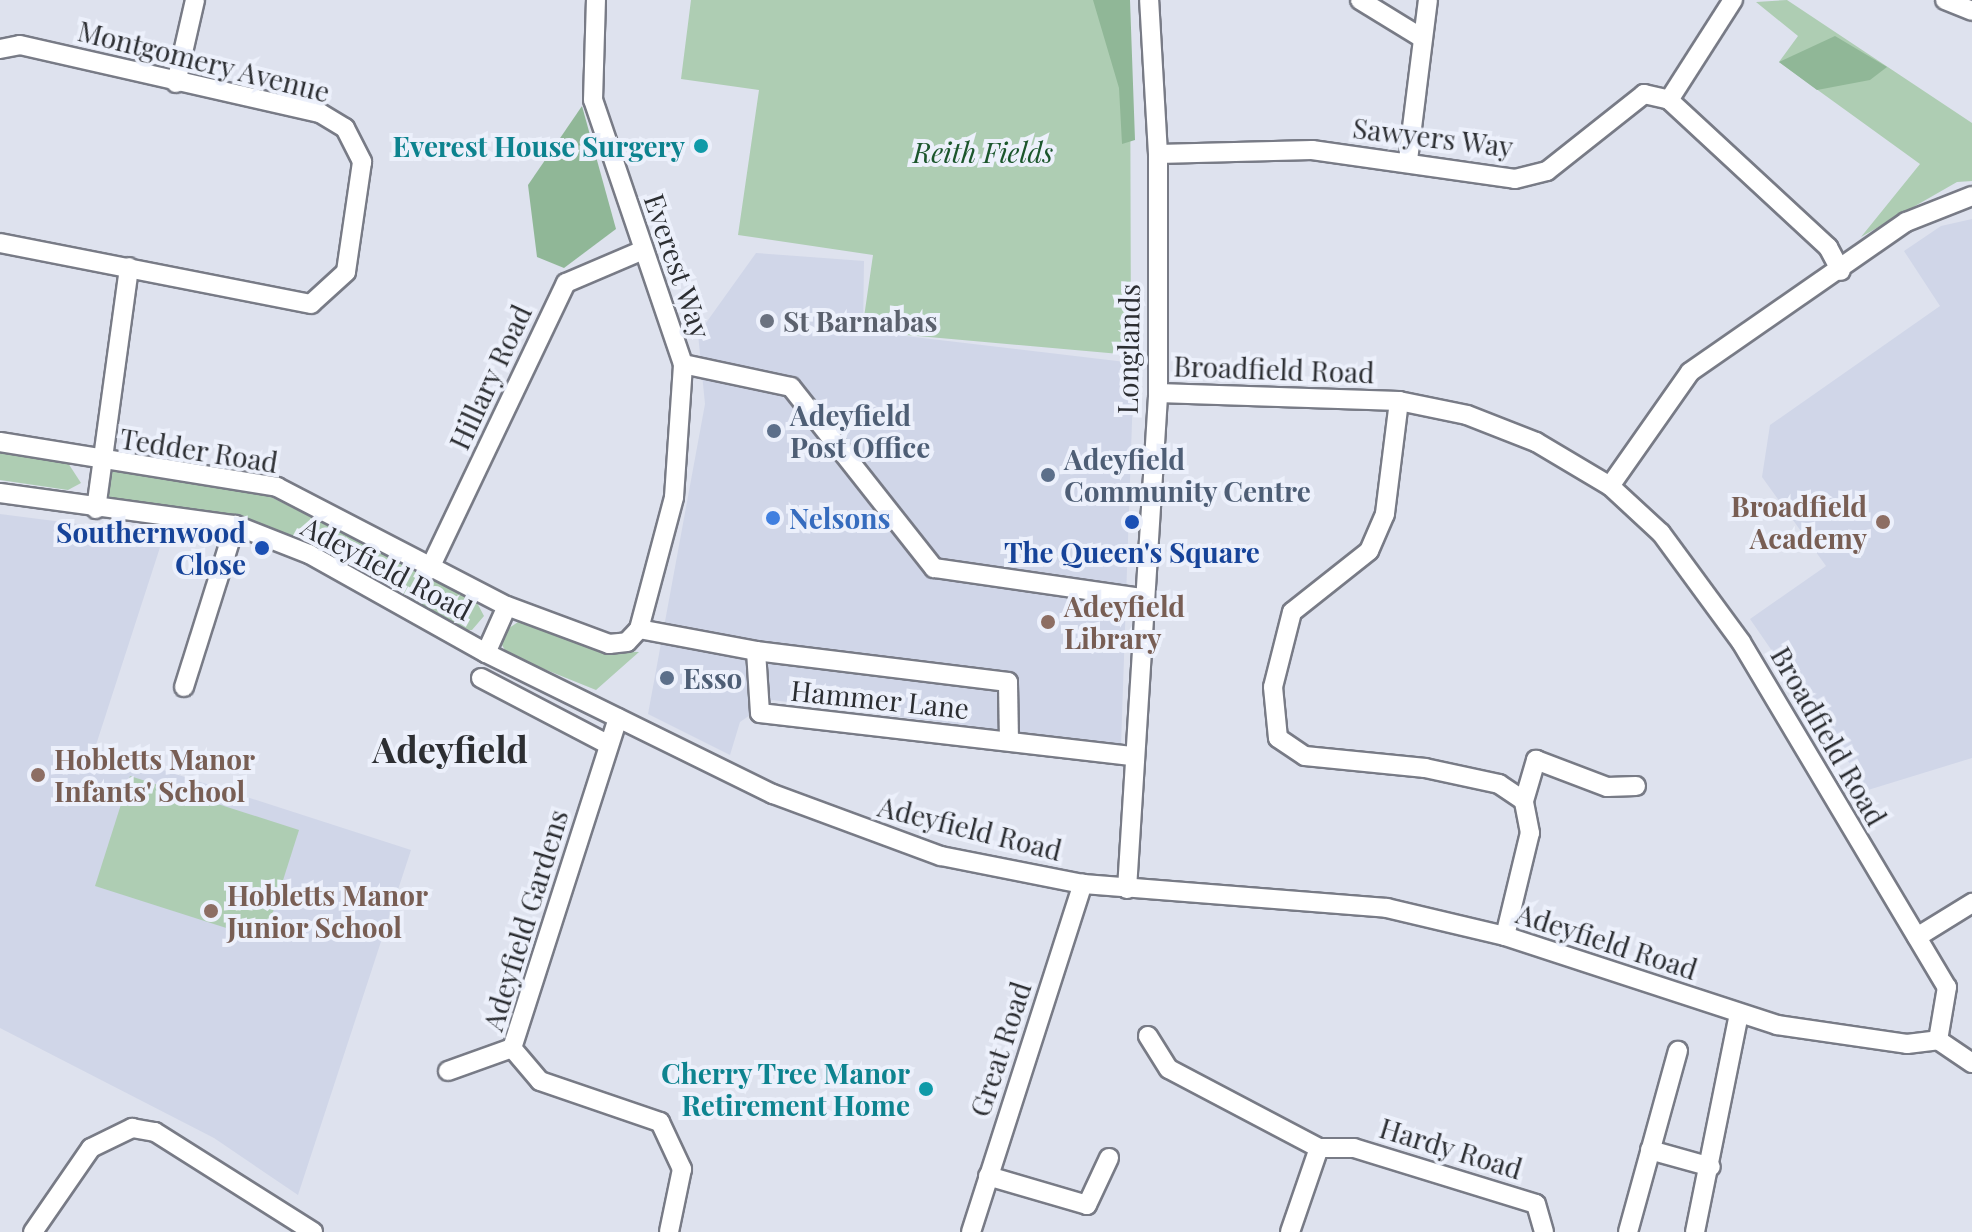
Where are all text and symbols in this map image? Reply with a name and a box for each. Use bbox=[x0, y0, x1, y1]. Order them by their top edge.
street label: Montgomery Avenue bbox=[74, 13, 334, 109]
street label: Sawyers Way bbox=[1350, 110, 1516, 164]
place label: Everest House Surgery bbox=[392, 129, 685, 163]
park label: Reith Fields bbox=[913, 135, 1053, 169]
marker: Everest House Surgery bbox=[692, 137, 710, 155]
street label: Everest Way bbox=[637, 189, 719, 343]
street label: Longlands bbox=[1110, 283, 1146, 415]
street label: Hillary Road bbox=[442, 299, 538, 455]
place label: St Barnabas bbox=[783, 304, 938, 338]
marker: St Barnabas bbox=[758, 312, 776, 330]
street label: Broadfield Road bbox=[1173, 349, 1375, 389]
place label: Adeyfield Post Office bbox=[790, 398, 930, 464]
street label: Tedder Road bbox=[117, 421, 281, 479]
marker: Adeyfield Post Office bbox=[765, 422, 783, 440]
place label: Adeyfield Community Centre bbox=[1064, 442, 1312, 508]
marker: Adeyfield Community Centre bbox=[1039, 466, 1057, 484]
place label: Broadfield Academy bbox=[1731, 489, 1867, 555]
place label: Nelsons bbox=[789, 501, 890, 535]
street label: Adeyfield Road bbox=[296, 509, 478, 627]
marker: Nelsons bbox=[764, 509, 782, 527]
marker: The Queen's Square bbox=[1123, 513, 1141, 531]
marker: Broadfield Academy bbox=[1874, 513, 1892, 531]
place label: Southernwood Close bbox=[56, 515, 246, 581]
place label: The Queen's Square bbox=[1004, 535, 1260, 569]
marker: Southernwood Close bbox=[253, 539, 271, 557]
place label: Adeyfield Library bbox=[1064, 589, 1185, 655]
marker: Adeyfield Library bbox=[1039, 613, 1057, 631]
street label: Broadfield Road bbox=[1764, 641, 1894, 831]
place label: Esso bbox=[683, 661, 742, 695]
marker: Esso bbox=[658, 669, 676, 687]
street label: Hammer Lane bbox=[789, 673, 971, 725]
district label: Adeyfield bbox=[372, 727, 528, 771]
place label: Hobletts Manor Infants' School bbox=[54, 742, 255, 808]
marker: Hobletts Manor Infants' School bbox=[29, 766, 47, 784]
street label: Adeyfield Road bbox=[875, 789, 1065, 867]
street label: Adeyfield Gardens bbox=[475, 805, 575, 1035]
place label: Hobletts Manor Junior School bbox=[227, 878, 428, 944]
street label: Adeyfield Road bbox=[1512, 896, 1702, 986]
marker: Hobletts Manor Junior School bbox=[202, 902, 220, 920]
street label: Great Road bbox=[962, 977, 1038, 1121]
place label: Cherry Tree Manor Retirement Home bbox=[660, 1056, 910, 1122]
marker: Cherry Tree Manor Retirement Home bbox=[917, 1080, 935, 1098]
street label: Hardy Road bbox=[1375, 1110, 1527, 1186]

